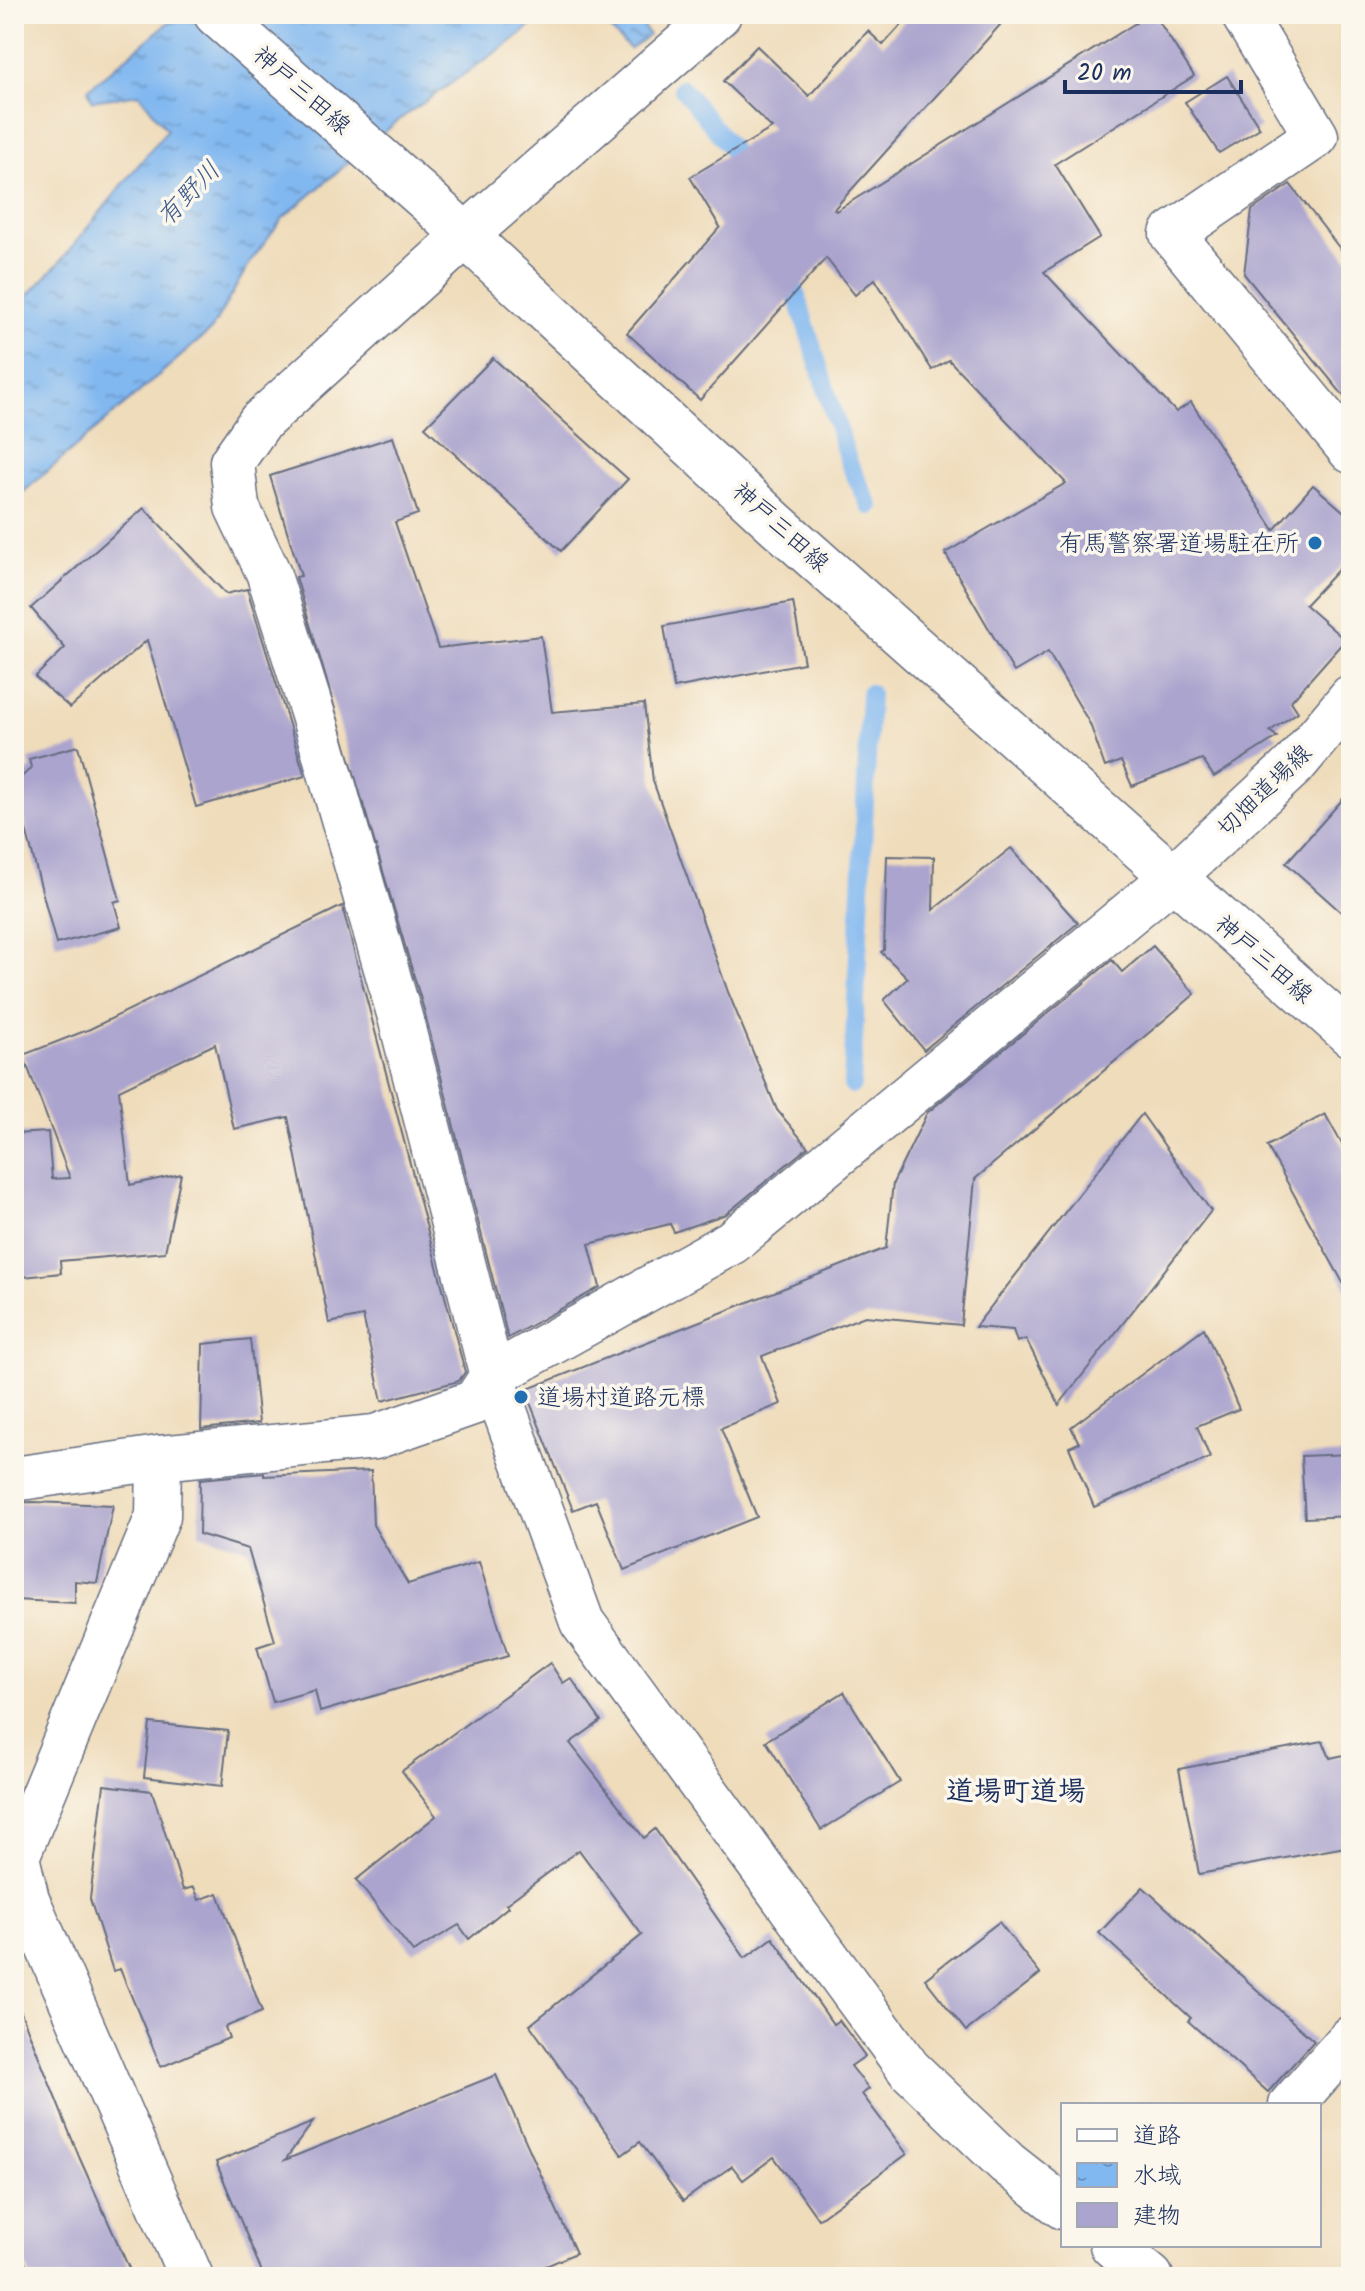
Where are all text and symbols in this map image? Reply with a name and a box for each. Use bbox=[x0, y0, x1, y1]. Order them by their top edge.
street label: 神戸三田線 bbox=[243, 37, 359, 145]
scale bar bbox=[1065, 44, 1241, 94]
text: 20 m bbox=[1077, 54, 1132, 93]
water label: 有野川 bbox=[147, 152, 232, 237]
street label: 神戸三田線 bbox=[722, 473, 838, 583]
place label: 有馬警察署道場駐在所 bbox=[1059, 525, 1299, 564]
marker: 有馬警察署道場駐在所 bbox=[1306, 534, 1324, 552]
street label: 切畑道場線 bbox=[1208, 735, 1322, 847]
street label: 神戸三田線 bbox=[1205, 906, 1321, 1014]
place label: 道場村道路元標 bbox=[537, 1379, 705, 1418]
marker: 道場村道路元標 bbox=[512, 1388, 530, 1406]
district label: 道場町道場 bbox=[946, 1770, 1086, 1815]
legend bbox=[1061, 2103, 1321, 2247]
text: 道路 bbox=[1133, 2117, 1181, 2156]
text: 水域 bbox=[1133, 2157, 1181, 2196]
text: 建物 bbox=[1133, 2197, 1181, 2236]

